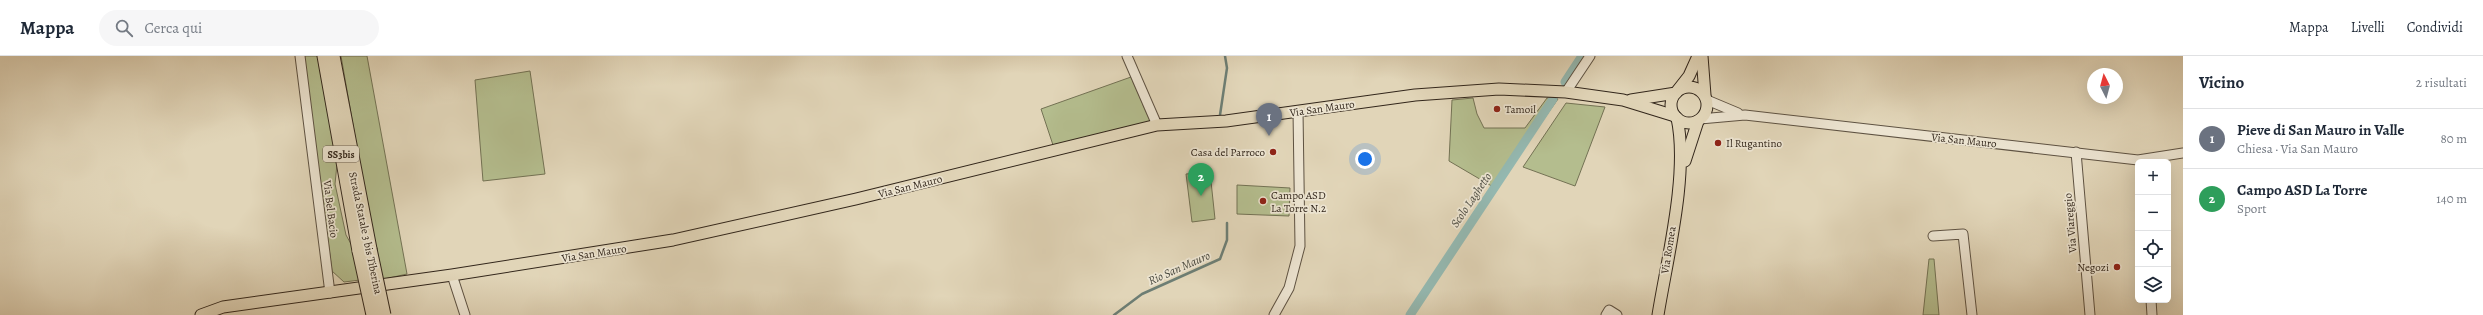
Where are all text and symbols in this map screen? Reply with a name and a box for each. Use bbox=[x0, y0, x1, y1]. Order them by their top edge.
search box bbox=[99, 10, 379, 46]
text: Mappa bbox=[20, 15, 75, 41]
icon: search bbox=[113, 17, 135, 39]
text: Cerca qui bbox=[145, 18, 202, 38]
text: Mappa bbox=[2289, 18, 2329, 37]
text: Livelli bbox=[2351, 18, 2385, 37]
text: Condividi bbox=[2407, 18, 2463, 37]
north arrow bbox=[2087, 68, 2123, 104]
text: Vicino bbox=[2199, 71, 2244, 94]
text: 2 risultati bbox=[2416, 74, 2467, 91]
street label: Via San Mauro bbox=[1288, 96, 1356, 121]
place label: Tamoil bbox=[1505, 102, 1536, 117]
pin: 1 bbox=[1256, 103, 1282, 136]
marker: Tamoil bbox=[1492, 104, 1502, 114]
text: Pieve di San Mauro in Valle bbox=[2237, 120, 2405, 140]
street label: Via San Mauro bbox=[1930, 130, 1998, 151]
text: 1 bbox=[2210, 130, 2214, 147]
text: 80 m bbox=[2440, 130, 2467, 147]
place label: Il Rugantino bbox=[1726, 136, 1782, 151]
marker: Il Rugantino bbox=[1713, 138, 1723, 148]
text: Chiesa · Via San Mauro bbox=[2237, 140, 2358, 157]
place label: Casa del Parroco bbox=[1191, 145, 1266, 160]
road number: SS3bis bbox=[323, 146, 359, 162]
marker: Casa del Parroco bbox=[1268, 147, 1278, 157]
your location bbox=[1355, 149, 1375, 169]
map controls bbox=[2135, 159, 2171, 303]
button: + bbox=[2135, 159, 2171, 195]
pin: 2 bbox=[1188, 163, 1214, 196]
water label: Scolo Laghetto bbox=[1447, 169, 1495, 231]
street label: Strada Statale 3 bis Tiberina bbox=[345, 170, 386, 297]
street label: Via San Mauro bbox=[876, 171, 944, 202]
street label: Via Bel Bacio bbox=[319, 178, 342, 239]
text: Campo ASD La Torre bbox=[2237, 180, 2367, 200]
place label: Campo ASD La Torre N.2 bbox=[1271, 188, 1326, 216]
text: 2 bbox=[2209, 190, 2215, 207]
text: 140 m bbox=[2436, 190, 2467, 207]
street label: Via Viareggio bbox=[2060, 192, 2081, 254]
button: − bbox=[2135, 195, 2171, 231]
marker: Campo ASD La Torre N.2 bbox=[1258, 196, 1268, 206]
text: Sport bbox=[2237, 200, 2267, 217]
street label: Via Romea bbox=[1657, 224, 1680, 276]
button: locate bbox=[2135, 231, 2171, 267]
street label: Via San Mauro bbox=[560, 241, 628, 266]
water label: Rio San Mauro bbox=[1146, 247, 1213, 289]
place label: Negozi bbox=[2077, 260, 2109, 275]
marker: Negozi bbox=[2112, 262, 2122, 272]
button: layers bbox=[2135, 267, 2171, 303]

